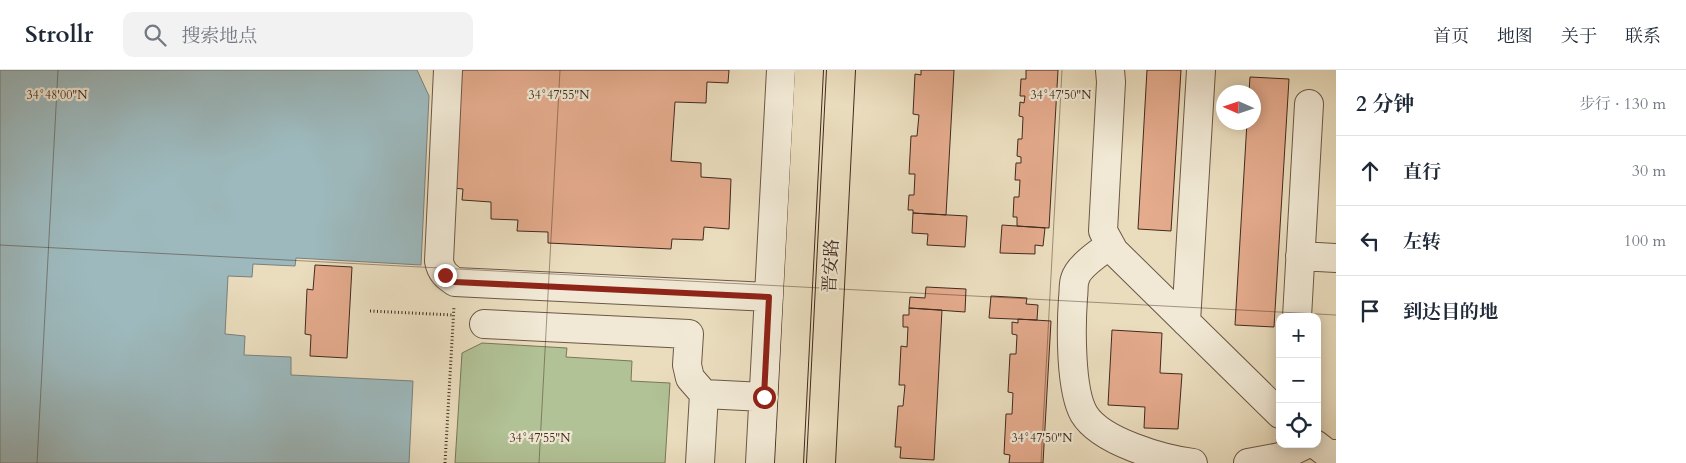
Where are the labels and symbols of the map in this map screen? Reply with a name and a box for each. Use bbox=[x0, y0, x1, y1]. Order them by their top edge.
north arrow bbox=[1216, 85, 1261, 130]
text: 34°48'00"N bbox=[27, 87, 88, 103]
text: 34°47'55"N bbox=[529, 87, 590, 103]
text: 34°47'50"N bbox=[1031, 87, 1092, 103]
street label: 晋安路 bbox=[817, 238, 845, 294]
route end bbox=[434, 264, 457, 287]
route start bbox=[753, 386, 776, 409]
text: 34°47'55"N bbox=[510, 430, 571, 446]
text: 34°47'50"N bbox=[1012, 430, 1073, 446]

